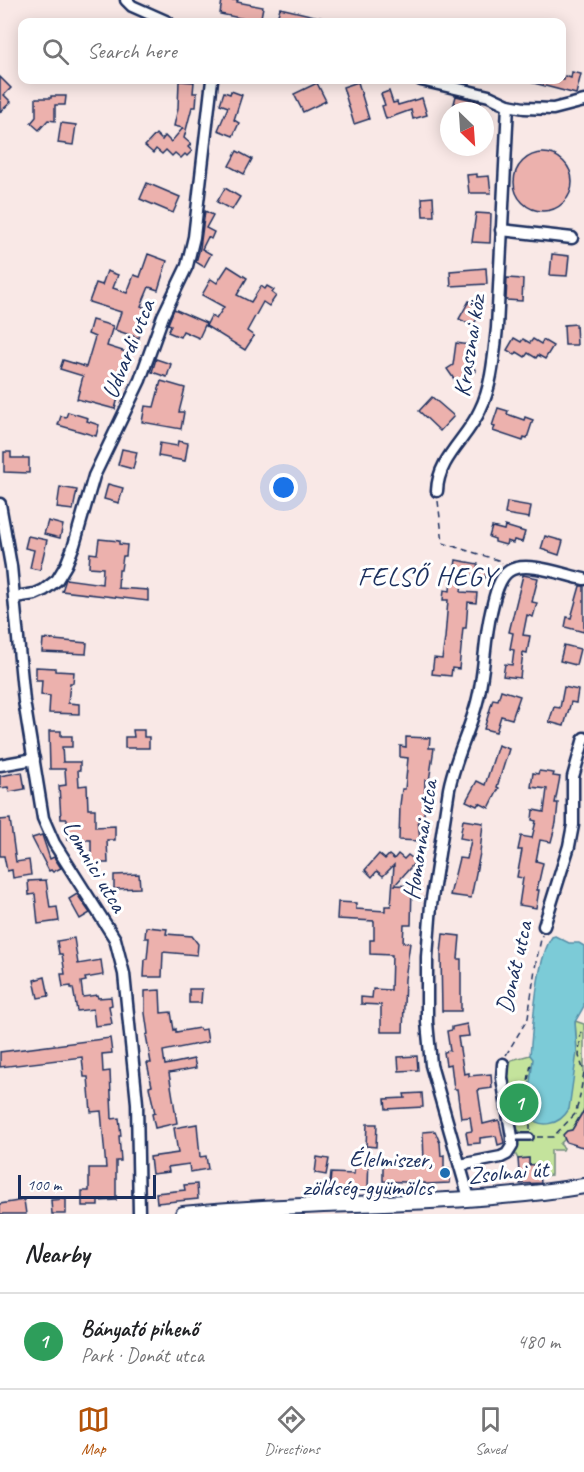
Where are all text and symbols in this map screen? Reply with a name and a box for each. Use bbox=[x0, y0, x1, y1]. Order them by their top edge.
search box bbox=[18, 18, 566, 84]
icon: search bbox=[39, 35, 72, 68]
text: Search here bbox=[87, 37, 177, 65]
north arrow bbox=[440, 102, 494, 156]
street label: Krasznai köz bbox=[446, 291, 492, 399]
street label: Udvardi utca bbox=[95, 294, 162, 403]
your location bbox=[269, 473, 298, 502]
district label: FELSŐ HEGY bbox=[357, 559, 501, 593]
street label: Homonnai utca bbox=[396, 776, 445, 902]
street label: Lomnici utca bbox=[56, 815, 135, 918]
street label: Donát utca bbox=[489, 917, 539, 1016]
pin: 1 bbox=[500, 1080, 538, 1126]
place label: Élelmiszer, zöldség-gyümölcs bbox=[303, 1144, 435, 1202]
street label: Zsolnai út bbox=[467, 1153, 551, 1190]
marker: Élelmiszer, zöldség-gyümölcs bbox=[438, 1166, 452, 1180]
scale bar bbox=[18, 1172, 156, 1200]
text: 100 m bbox=[27, 1175, 61, 1195]
text: Nearby bbox=[24, 1237, 89, 1270]
text: Bányató pihenő bbox=[81, 1315, 198, 1343]
text: 1 bbox=[39, 1329, 48, 1354]
text: 480 m bbox=[517, 1329, 560, 1354]
text: Park · Donát utca bbox=[81, 1343, 204, 1368]
tab: Map bbox=[77, 1403, 110, 1459]
tab: Directions bbox=[264, 1403, 320, 1459]
tab: Saved bbox=[474, 1403, 507, 1459]

